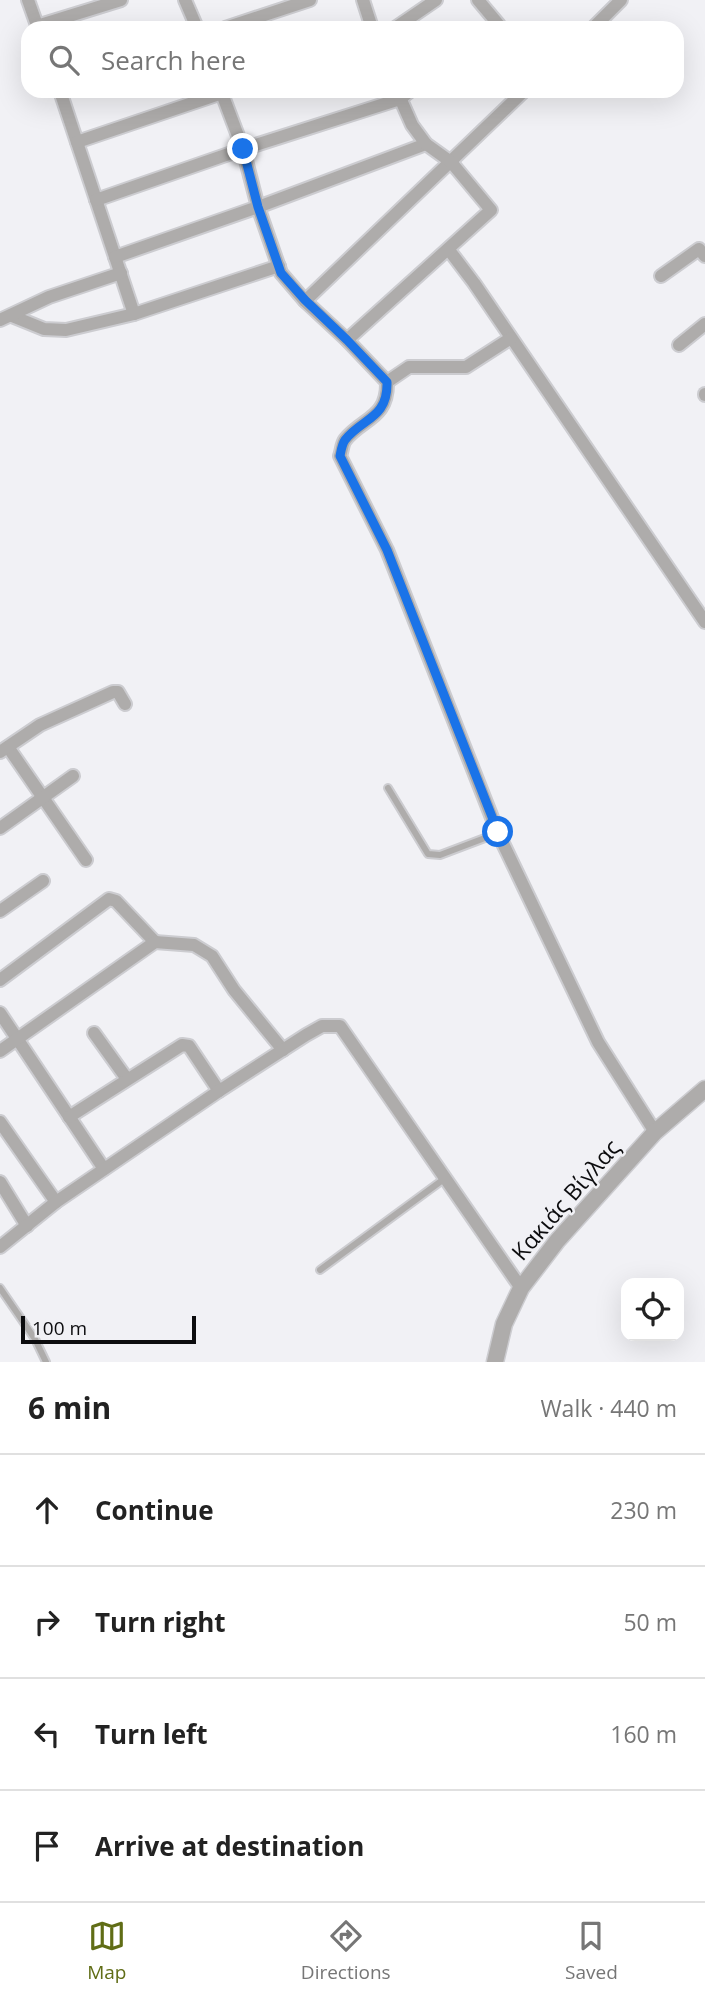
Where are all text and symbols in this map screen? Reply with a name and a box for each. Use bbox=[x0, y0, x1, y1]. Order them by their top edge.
search box bbox=[21, 21, 684, 98]
icon: search bbox=[45, 41, 83, 79]
text: Search here bbox=[101, 42, 246, 78]
route end bbox=[227, 133, 258, 164]
route start bbox=[482, 816, 513, 847]
street label: Κακιάς Βίγλας bbox=[504, 1132, 627, 1267]
map controls bbox=[621, 1278, 684, 1341]
button: locate bbox=[621, 1278, 684, 1341]
scale bar bbox=[21, 1313, 196, 1345]
text: 100 m bbox=[32, 1315, 87, 1341]
text: 6 min bbox=[28, 1387, 111, 1428]
text: Walk · 440 m bbox=[540, 1392, 677, 1424]
icon: ahead bbox=[28, 1491, 66, 1529]
text: Continue bbox=[95, 1492, 214, 1528]
text: 230 m bbox=[610, 1494, 677, 1526]
icon: right bbox=[28, 1603, 66, 1641]
text: Turn right bbox=[95, 1604, 226, 1640]
text: 50 m bbox=[623, 1606, 677, 1638]
icon: left bbox=[28, 1715, 66, 1753]
text: Turn left bbox=[95, 1716, 207, 1752]
text: 160 m bbox=[610, 1718, 677, 1750]
icon: arrive bbox=[28, 1827, 66, 1865]
text: Arrive at destination bbox=[95, 1828, 364, 1864]
tab: Map bbox=[87, 1917, 126, 1985]
tab: Directions bbox=[301, 1917, 391, 1985]
tab: Saved bbox=[565, 1917, 618, 1985]

